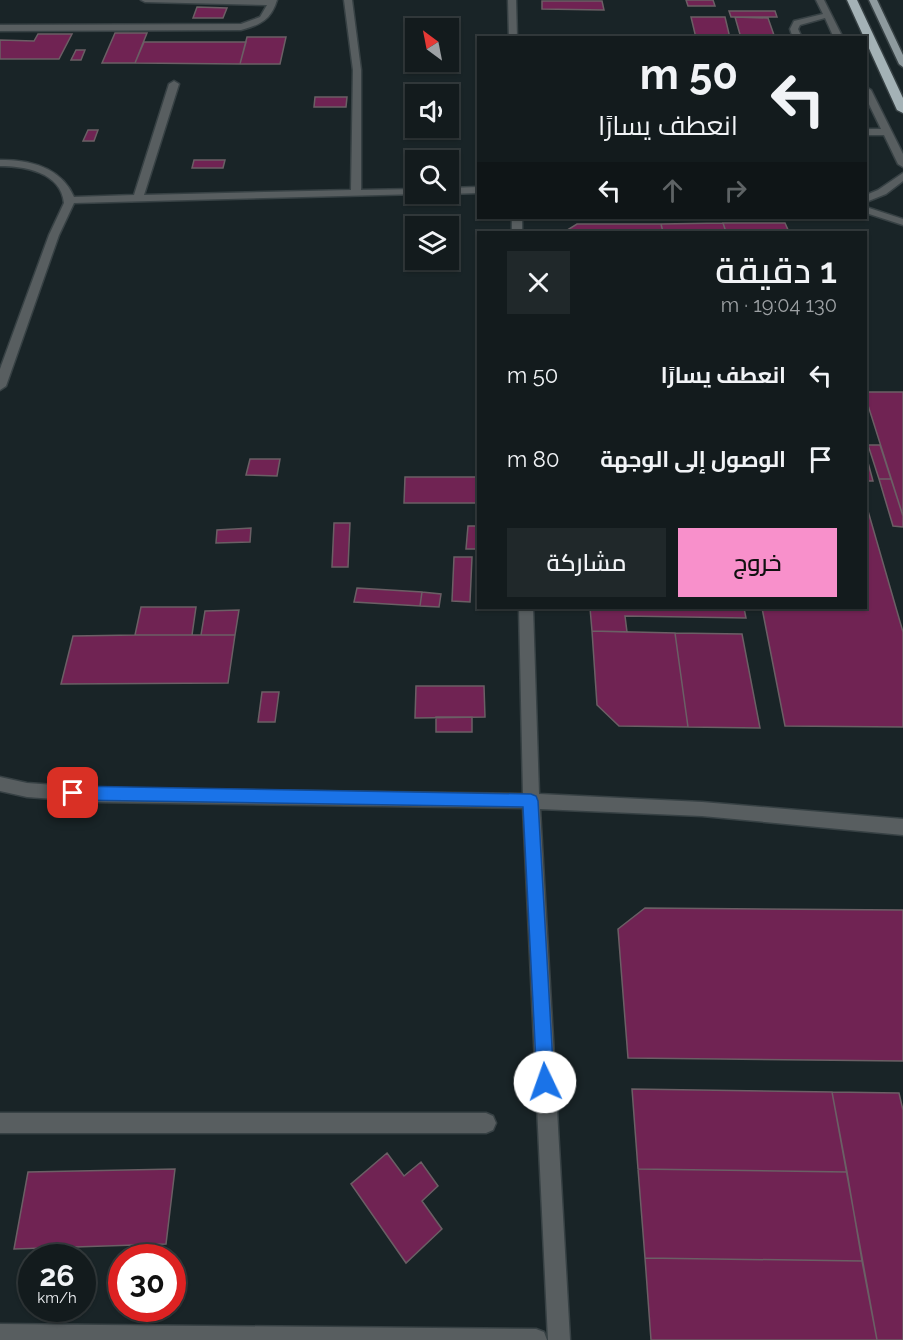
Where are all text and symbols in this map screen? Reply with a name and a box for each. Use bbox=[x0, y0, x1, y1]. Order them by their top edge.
north arrow bbox=[405, 18, 459, 72]
map controls bbox=[405, 18, 459, 270]
text: 50 m bbox=[640, 50, 738, 99]
icon: left bbox=[759, 60, 837, 138]
button: sound bbox=[405, 84, 459, 138]
text: انعطف يسارًا bbox=[598, 110, 738, 141]
button: search bbox=[405, 150, 459, 204]
icon: left bbox=[593, 174, 626, 207]
icon: ahead bbox=[656, 174, 689, 207]
icon: right bbox=[719, 174, 752, 207]
button: layers bbox=[405, 216, 459, 270]
text: 1 دقيقة bbox=[715, 249, 837, 291]
button: close bbox=[507, 251, 570, 314]
text: 130 m · 19:04 bbox=[721, 293, 837, 317]
icon: left bbox=[804, 359, 837, 392]
text: 50 m bbox=[507, 362, 558, 388]
text: انعطف يسارًا bbox=[661, 362, 786, 388]
icon: arrive bbox=[804, 443, 837, 476]
text: 80 m bbox=[507, 446, 559, 472]
text: الوصول إلى الوجهة bbox=[600, 446, 786, 472]
button: مشاركة bbox=[507, 528, 666, 597]
button: خروج bbox=[678, 528, 837, 597]
pin bbox=[47, 767, 98, 818]
icon: arrive bbox=[56, 776, 89, 809]
position arrow bbox=[513, 1050, 577, 1114]
speed limit sign: 30 bbox=[108, 1244, 186, 1322]
text: 26 bbox=[39, 1258, 75, 1293]
text: km/h bbox=[37, 1289, 77, 1307]

